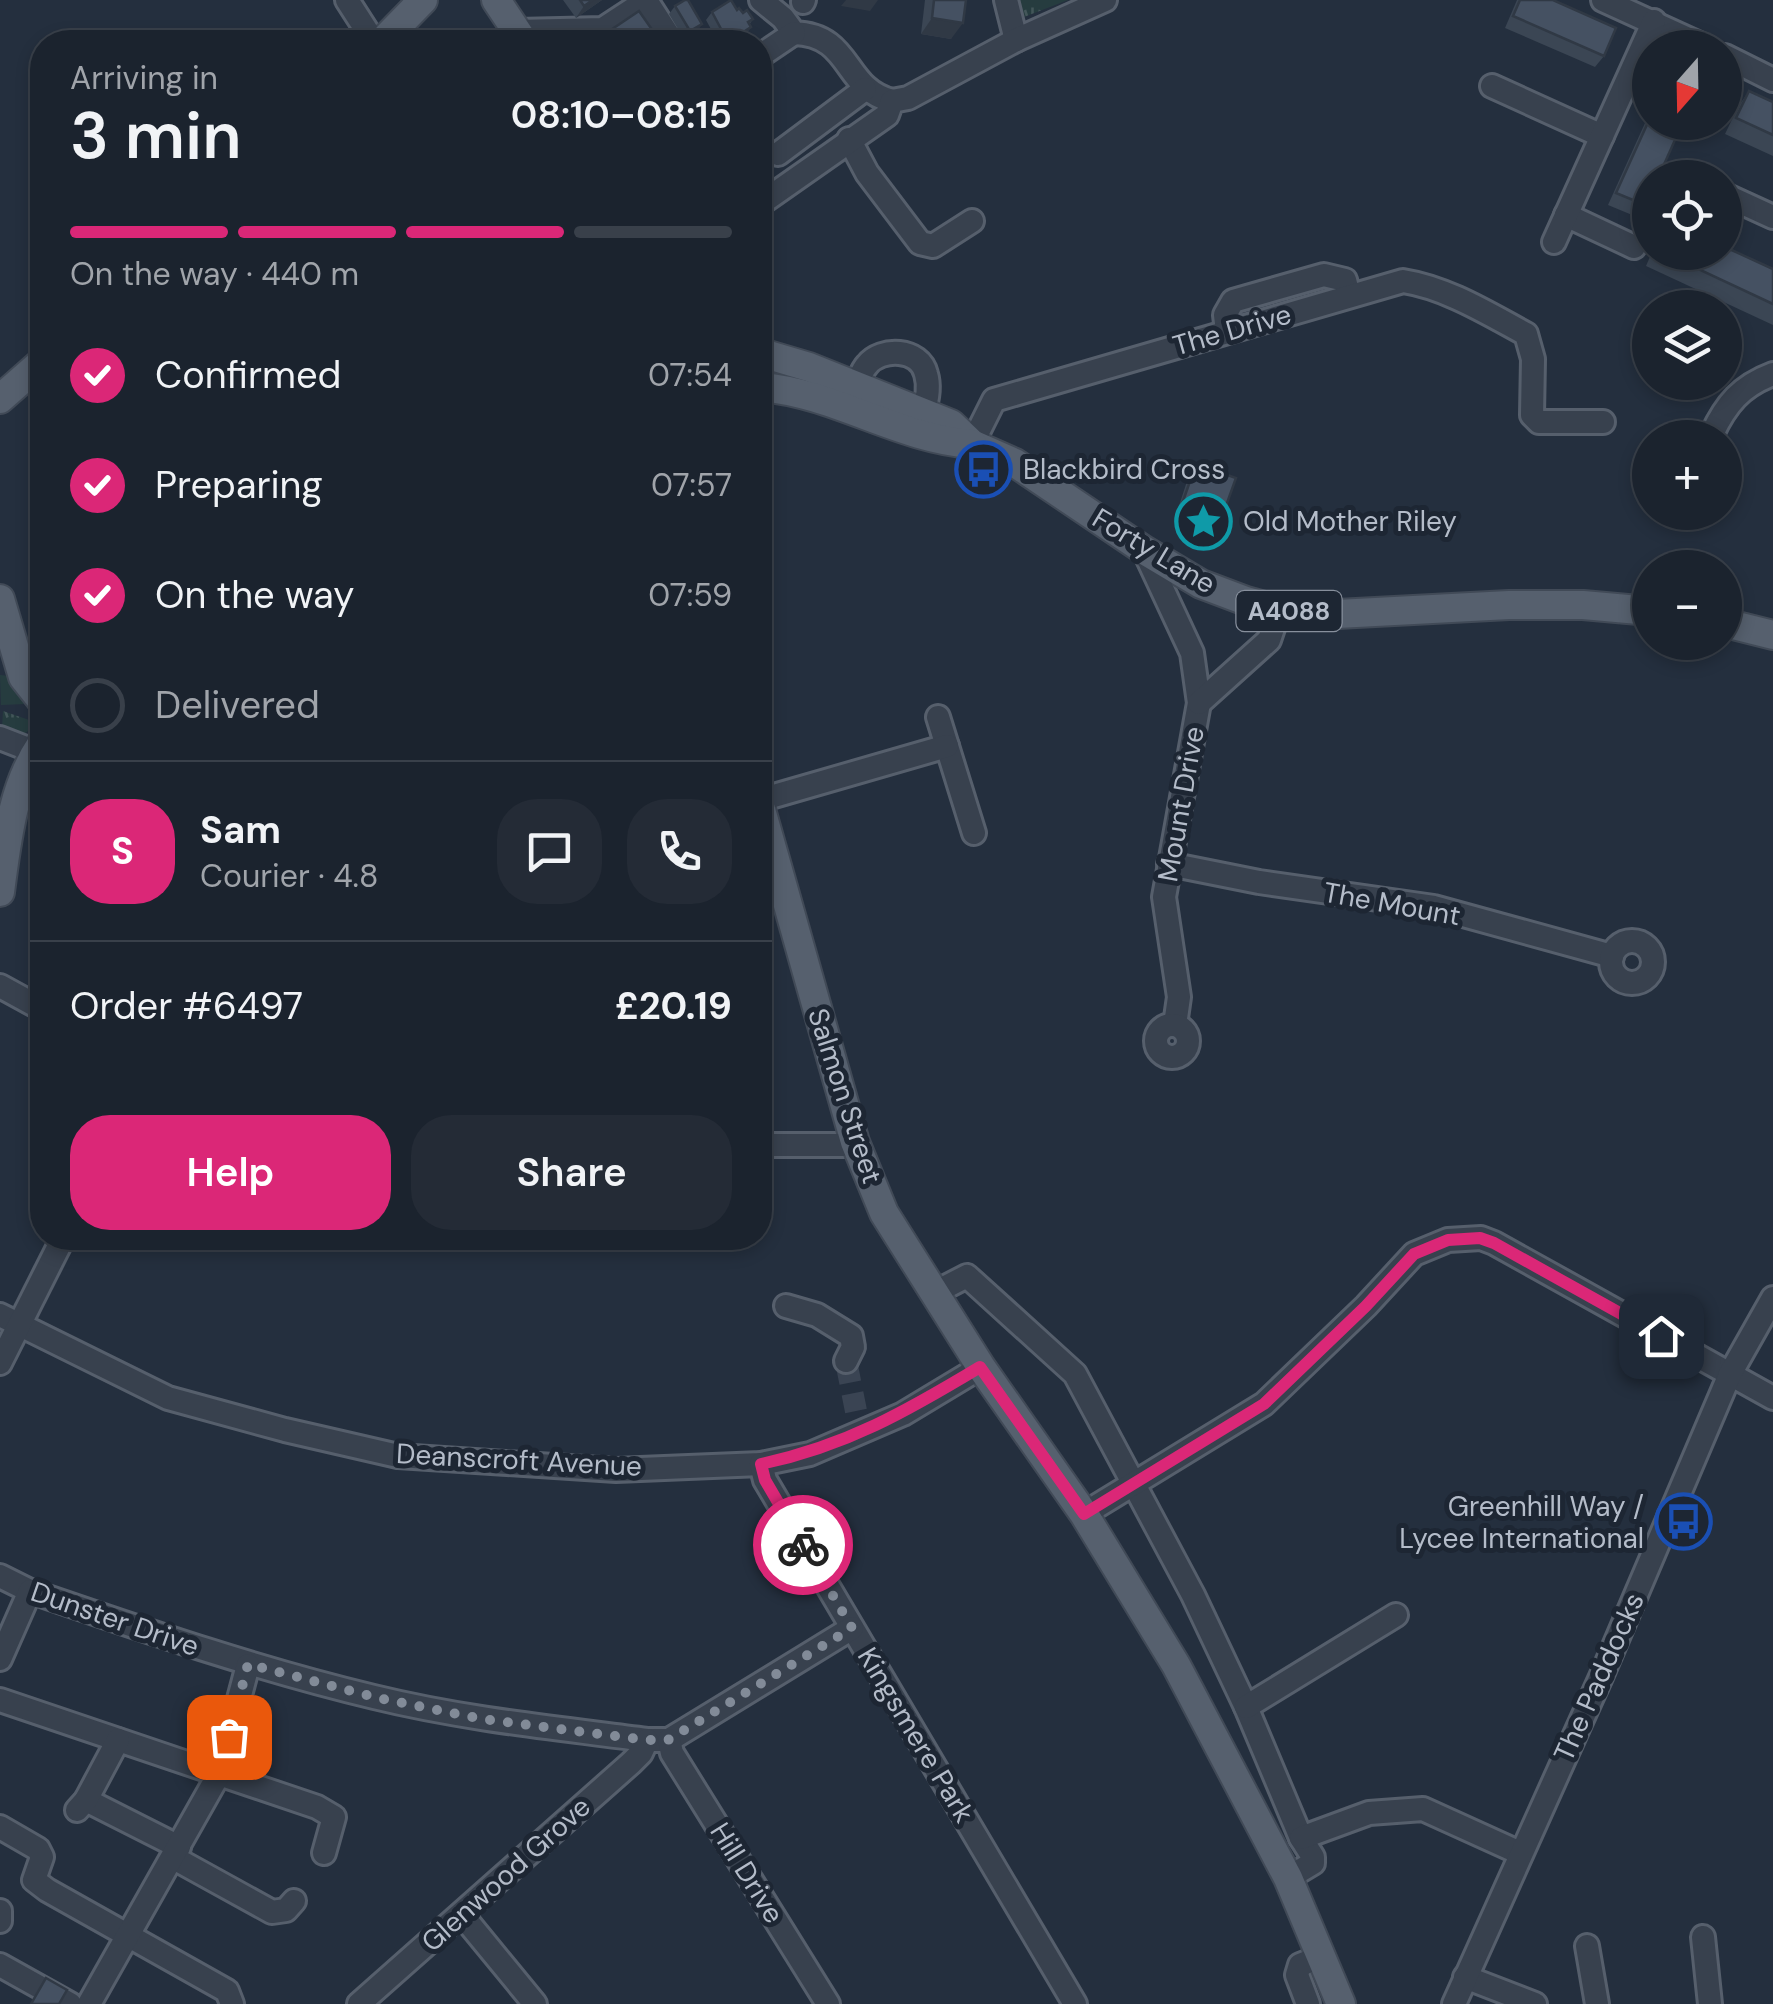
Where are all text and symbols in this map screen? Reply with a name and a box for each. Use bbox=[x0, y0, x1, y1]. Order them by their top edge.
north arrow bbox=[1632, 30, 1742, 140]
map controls bbox=[1632, 30, 1742, 660]
text: Arriving in bbox=[70, 57, 218, 99]
text: 08:10–08:15 bbox=[511, 90, 732, 140]
text: 3 min bbox=[70, 94, 241, 178]
button: locate bbox=[1632, 160, 1742, 270]
text: On the way · 440 m bbox=[70, 253, 359, 295]
button: layers bbox=[1632, 290, 1742, 400]
street label: The Drive bbox=[1169, 295, 1295, 365]
icon: check bbox=[70, 348, 125, 403]
text: Confirmed bbox=[155, 350, 341, 400]
text: 07:54 bbox=[648, 354, 732, 396]
button: + bbox=[1632, 420, 1742, 530]
bus stop icon: Blackbird Cross bbox=[954, 439, 1014, 499]
place label: Blackbird Cross bbox=[1023, 451, 1225, 488]
icon: check bbox=[70, 458, 125, 513]
text: Preparing bbox=[155, 460, 323, 510]
text: 07:57 bbox=[651, 464, 732, 506]
place icon: Old Mother Riley bbox=[1174, 491, 1234, 551]
street label: Forty Lane bbox=[1086, 500, 1222, 602]
place label: Old Mother Riley bbox=[1243, 503, 1457, 540]
button: − bbox=[1632, 550, 1742, 660]
icon: check bbox=[70, 568, 125, 623]
text: On the way bbox=[155, 570, 354, 620]
text: 07:59 bbox=[648, 574, 732, 616]
road number: A4088 bbox=[1236, 591, 1342, 631]
text: Delivered bbox=[155, 680, 320, 730]
street label: Mount Drive bbox=[1149, 723, 1213, 885]
button: chat bbox=[497, 799, 602, 904]
button: phone bbox=[627, 799, 732, 904]
text: Sam bbox=[200, 805, 281, 855]
text: S bbox=[111, 826, 134, 876]
text: Courier · 4.8 bbox=[200, 855, 378, 897]
street label: The Mount bbox=[1321, 874, 1463, 934]
text: Order #6497 bbox=[70, 981, 303, 1031]
text: £20.19 bbox=[615, 981, 732, 1031]
street label: Salmon Street bbox=[799, 1004, 891, 1188]
button: Help bbox=[70, 1115, 391, 1230]
button: Share bbox=[411, 1115, 732, 1230]
pin bbox=[1619, 1294, 1704, 1379]
icon: home bbox=[1634, 1309, 1689, 1364]
street label: Deanscroft Avenue bbox=[395, 1435, 643, 1485]
place label: Greenhill Way / Lycee International bbox=[1399, 1488, 1644, 1557]
bus stop icon: Greenhill Way / Lycee International bbox=[1653, 1492, 1713, 1552]
courier bbox=[753, 1495, 853, 1595]
icon: bike bbox=[776, 1518, 831, 1573]
street label: Dunster Drive bbox=[26, 1573, 204, 1665]
street label: The Paddocks bbox=[1545, 1587, 1653, 1767]
street label: Kingsmere Park bbox=[849, 1641, 983, 1829]
pin bbox=[187, 1695, 272, 1780]
icon: bag bbox=[202, 1710, 257, 1765]
street label: Glenwood Grove bbox=[414, 1788, 598, 1960]
street label: Hill Drive bbox=[702, 1816, 792, 1930]

